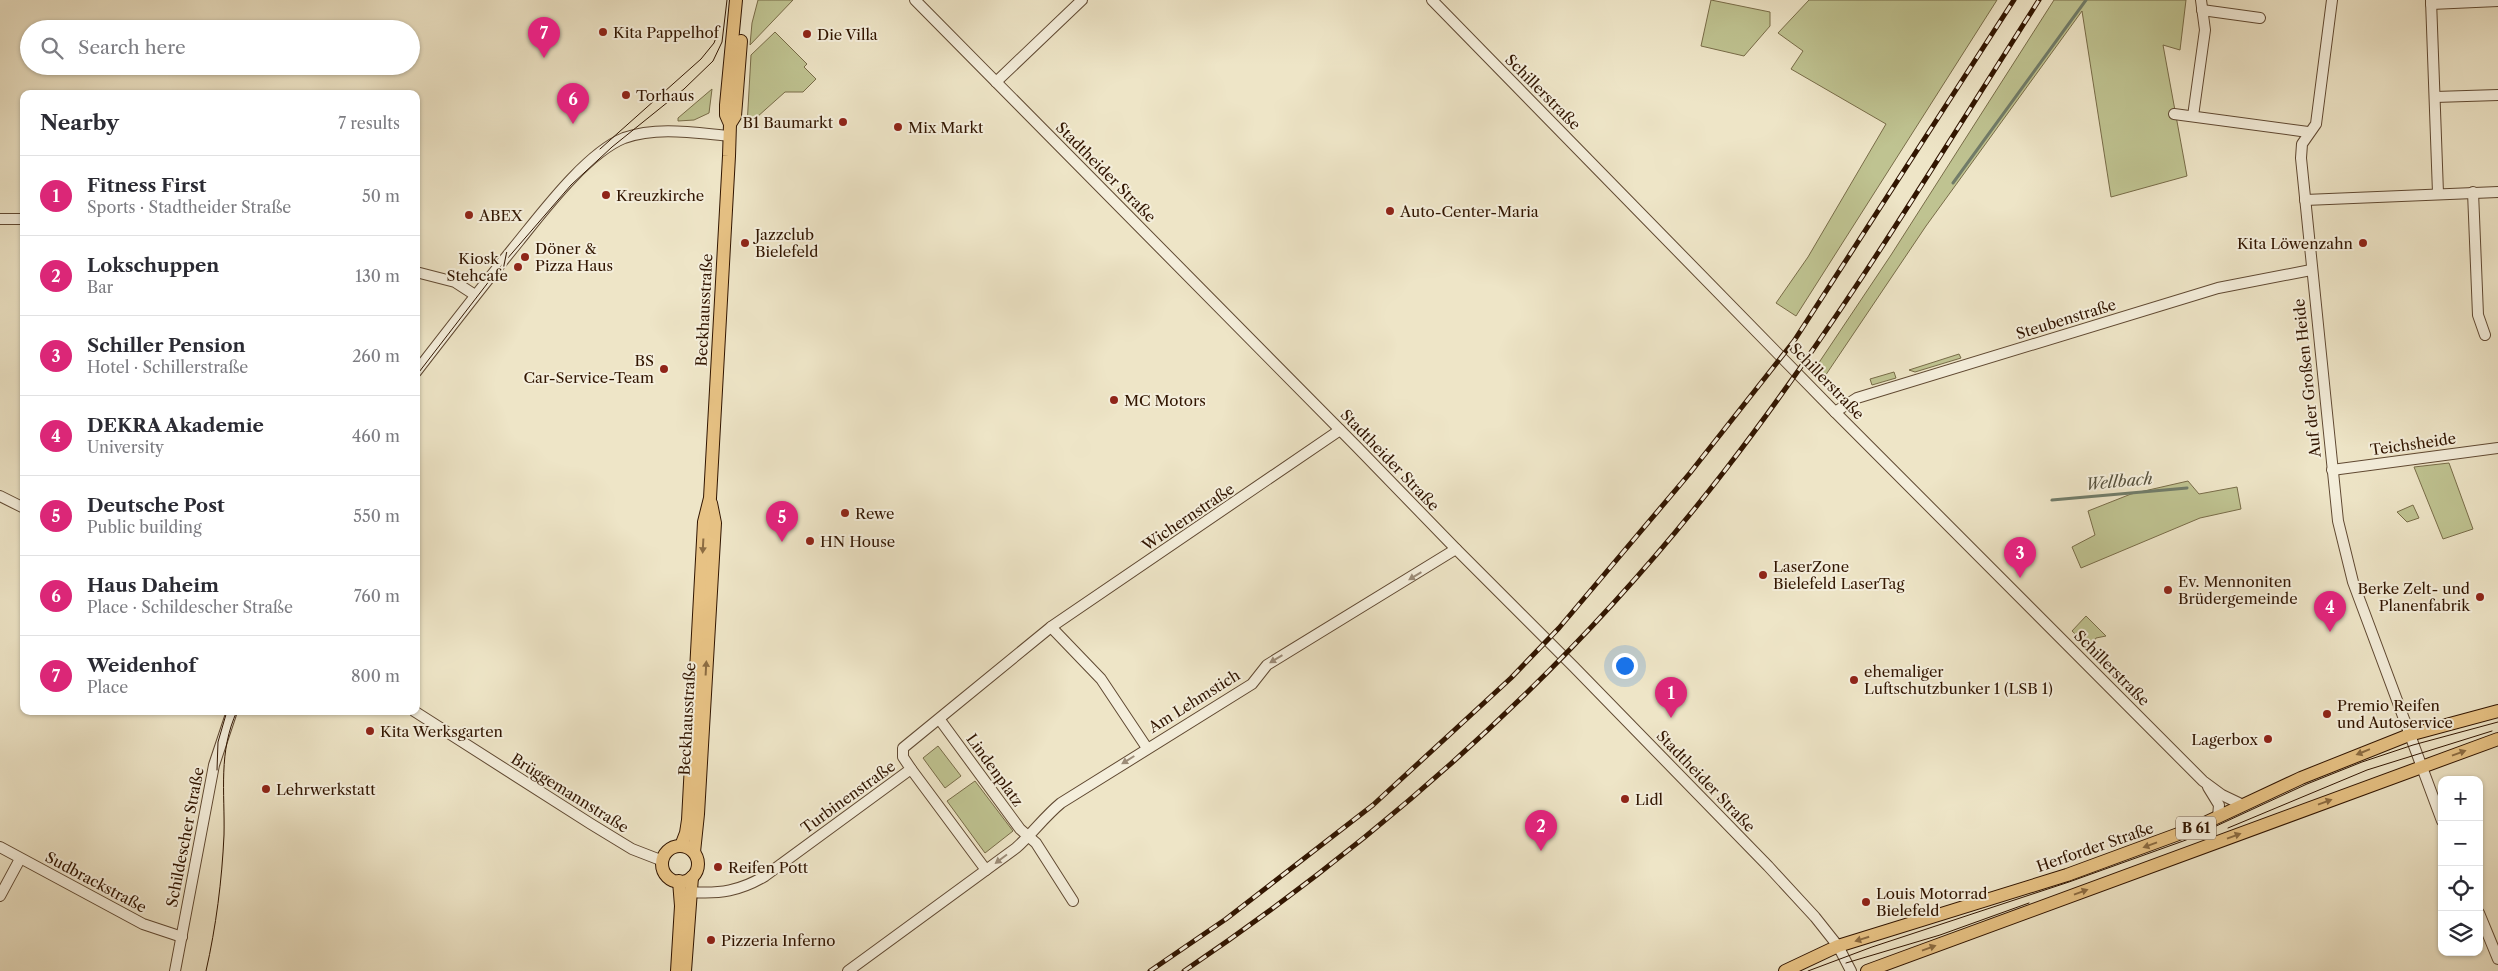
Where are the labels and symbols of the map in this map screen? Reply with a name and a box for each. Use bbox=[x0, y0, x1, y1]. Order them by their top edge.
pin: 7 bbox=[528, 17, 560, 58]
place label: Kita Pappelhof bbox=[613, 23, 721, 42]
place label: Die Villa bbox=[817, 25, 878, 44]
marker: Kita Pappelhof bbox=[597, 26, 609, 38]
marker: Die Villa bbox=[801, 28, 813, 40]
street label: Schillerstraße bbox=[1501, 50, 1585, 134]
pin: 6 bbox=[557, 83, 589, 124]
place label: Torhaus bbox=[636, 86, 694, 105]
marker: Torhaus bbox=[620, 89, 632, 101]
place label: B1 Baumarkt bbox=[743, 113, 834, 132]
marker: B1 Baumarkt bbox=[837, 116, 849, 128]
place label: Mix Markt bbox=[908, 118, 984, 137]
street label: Stadtheider Straße bbox=[1052, 118, 1160, 226]
marker: Mix Markt bbox=[892, 121, 904, 133]
place label: Kreuzkirche bbox=[616, 186, 704, 205]
marker: Kreuzkirche bbox=[600, 189, 612, 201]
place label: Auto-Center-Maria bbox=[1399, 202, 1539, 221]
marker: Auto-Center-Maria bbox=[1384, 205, 1396, 217]
place label: ABEX bbox=[478, 206, 523, 225]
marker: ABEX bbox=[463, 209, 475, 221]
place label: Jazzclub Bielefeld bbox=[753, 225, 818, 261]
place label: Kita Löwenzahn bbox=[2237, 234, 2354, 253]
marker: Jazzclub Bielefeld bbox=[739, 237, 751, 249]
marker: Kita Löwenzahn bbox=[2357, 237, 2369, 249]
place label: Döner & Pizza Haus bbox=[535, 239, 613, 275]
place label: Kiosk / Stehcafe bbox=[447, 249, 508, 285]
marker: Döner & Pizza Haus bbox=[519, 251, 531, 263]
street label: Beckhausstraße bbox=[692, 253, 716, 367]
marker: Kiosk / Stehcafe bbox=[512, 261, 524, 273]
street label: Steubenstraße bbox=[2014, 295, 2118, 343]
street label: Auf der Großen Heide bbox=[2289, 298, 2325, 459]
street label: Schillerstraße bbox=[1786, 339, 1868, 423]
place label: BS Car-Service-Team bbox=[523, 351, 654, 387]
marker: BS Car-Service-Team bbox=[658, 363, 670, 375]
place label: MC Motors bbox=[1124, 391, 1206, 410]
marker: MC Motors bbox=[1108, 394, 1120, 406]
street label: Stadtheider Straße bbox=[1337, 405, 1443, 515]
street label: Teichsheide bbox=[2369, 429, 2457, 459]
water label: Wellbach bbox=[2085, 468, 2153, 494]
street label: Wichernstraße bbox=[1137, 479, 1238, 555]
pin: 5 bbox=[766, 501, 798, 542]
place label: Rewe bbox=[855, 504, 894, 523]
marker: Rewe bbox=[839, 507, 851, 519]
place label: HN House bbox=[820, 532, 895, 551]
marker: HN House bbox=[804, 535, 816, 547]
pin: 3 bbox=[2004, 537, 2036, 578]
one-way arrow bbox=[699, 538, 707, 554]
place label: LaserZone Bielefeld LaserTag bbox=[1773, 557, 1905, 593]
marker: LaserZone Bielefeld LaserTag bbox=[1757, 569, 1769, 581]
one-way arrow bbox=[1408, 571, 1421, 580]
place label: Ev. Mennoniten Brüdergemeinde bbox=[2178, 572, 2298, 608]
place label: Berke Zelt- und Planenfabrik bbox=[2357, 579, 2471, 615]
marker: Ev. Mennoniten Brüdergemeinde bbox=[2162, 584, 2174, 596]
pin: 4 bbox=[2314, 591, 2346, 632]
marker: Berke Zelt- und Planenfabrik bbox=[2474, 591, 2486, 603]
street label: Schillerstraße bbox=[2070, 626, 2154, 710]
your location bbox=[1612, 653, 1638, 679]
one-way arrow bbox=[1269, 655, 1282, 664]
one-way arrow bbox=[703, 660, 711, 676]
street label: Beckhausstraße bbox=[675, 662, 699, 776]
place label: ehemaliger Luftschutzbunker 1 (LSB 1) bbox=[1864, 662, 2053, 698]
street label: Am Lehmstich bbox=[1144, 665, 1244, 737]
marker: ehemaliger Luftschutzbunker 1 (LSB 1) bbox=[1848, 674, 1860, 686]
pin: 1 bbox=[1655, 677, 1687, 718]
place label: Premio Reifen und Autoservice bbox=[2337, 696, 2453, 732]
marker: Premio Reifen und Autoservice bbox=[2321, 708, 2333, 720]
place label: Kita Werksgarten bbox=[380, 722, 504, 741]
marker: Kita Werksgarten bbox=[364, 725, 376, 737]
street label: Stadtheider Straße bbox=[1653, 726, 1759, 836]
street label: Lindenplatz bbox=[962, 730, 1028, 810]
place label: Lagerbox bbox=[2191, 730, 2258, 749]
marker: Lagerbox bbox=[2262, 733, 2274, 745]
street label: Brüggemannstraße bbox=[508, 749, 632, 837]
one-way arrow bbox=[2356, 749, 2370, 757]
one-way arrow bbox=[2452, 749, 2467, 756]
one-way arrow bbox=[1121, 755, 1135, 765]
street label: Turbinenstraße bbox=[797, 756, 899, 838]
street label: Schildescher Straße bbox=[162, 765, 208, 909]
place label: Lehrwerkstatt bbox=[276, 780, 376, 799]
marker: Lehrwerkstatt bbox=[260, 783, 272, 795]
place label: Lidl bbox=[1635, 790, 1664, 809]
marker: Lidl bbox=[1619, 793, 1631, 805]
one-way arrow bbox=[2318, 798, 2333, 806]
pin: 2 bbox=[1525, 810, 1557, 851]
road number: B 61 bbox=[2176, 816, 2216, 840]
street label: Herforder Straße bbox=[2034, 818, 2156, 876]
one-way arrow bbox=[2227, 832, 2242, 840]
one-way arrow bbox=[2142, 841, 2157, 849]
street label: Sudbrackstraße bbox=[42, 847, 150, 917]
one-way arrow bbox=[994, 854, 1008, 864]
place label: Reifen Pott bbox=[728, 858, 809, 877]
marker: Reifen Pott bbox=[712, 861, 724, 873]
place label: Louis Motorrad Bielefeld bbox=[1876, 884, 1987, 920]
one-way arrow bbox=[2074, 888, 2089, 895]
marker: Louis Motorrad Bielefeld bbox=[1860, 896, 1872, 908]
place label: Pizzeria Inferno bbox=[721, 931, 835, 950]
marker: Pizzeria Inferno bbox=[705, 934, 717, 946]
one-way arrow bbox=[1854, 935, 1869, 943]
one-way arrow bbox=[1922, 944, 1937, 952]

